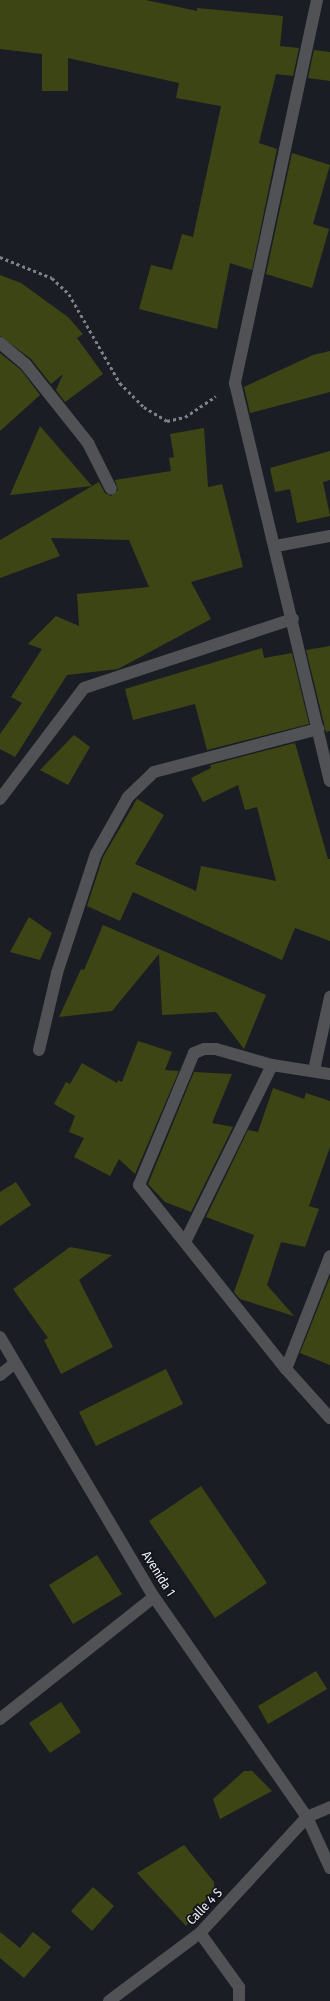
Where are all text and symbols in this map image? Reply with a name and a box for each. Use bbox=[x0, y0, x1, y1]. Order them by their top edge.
street label: Avenida 1 bbox=[138, 1548, 178, 1600]
street label: Calle 4 S bbox=[184, 1885, 226, 1929]

